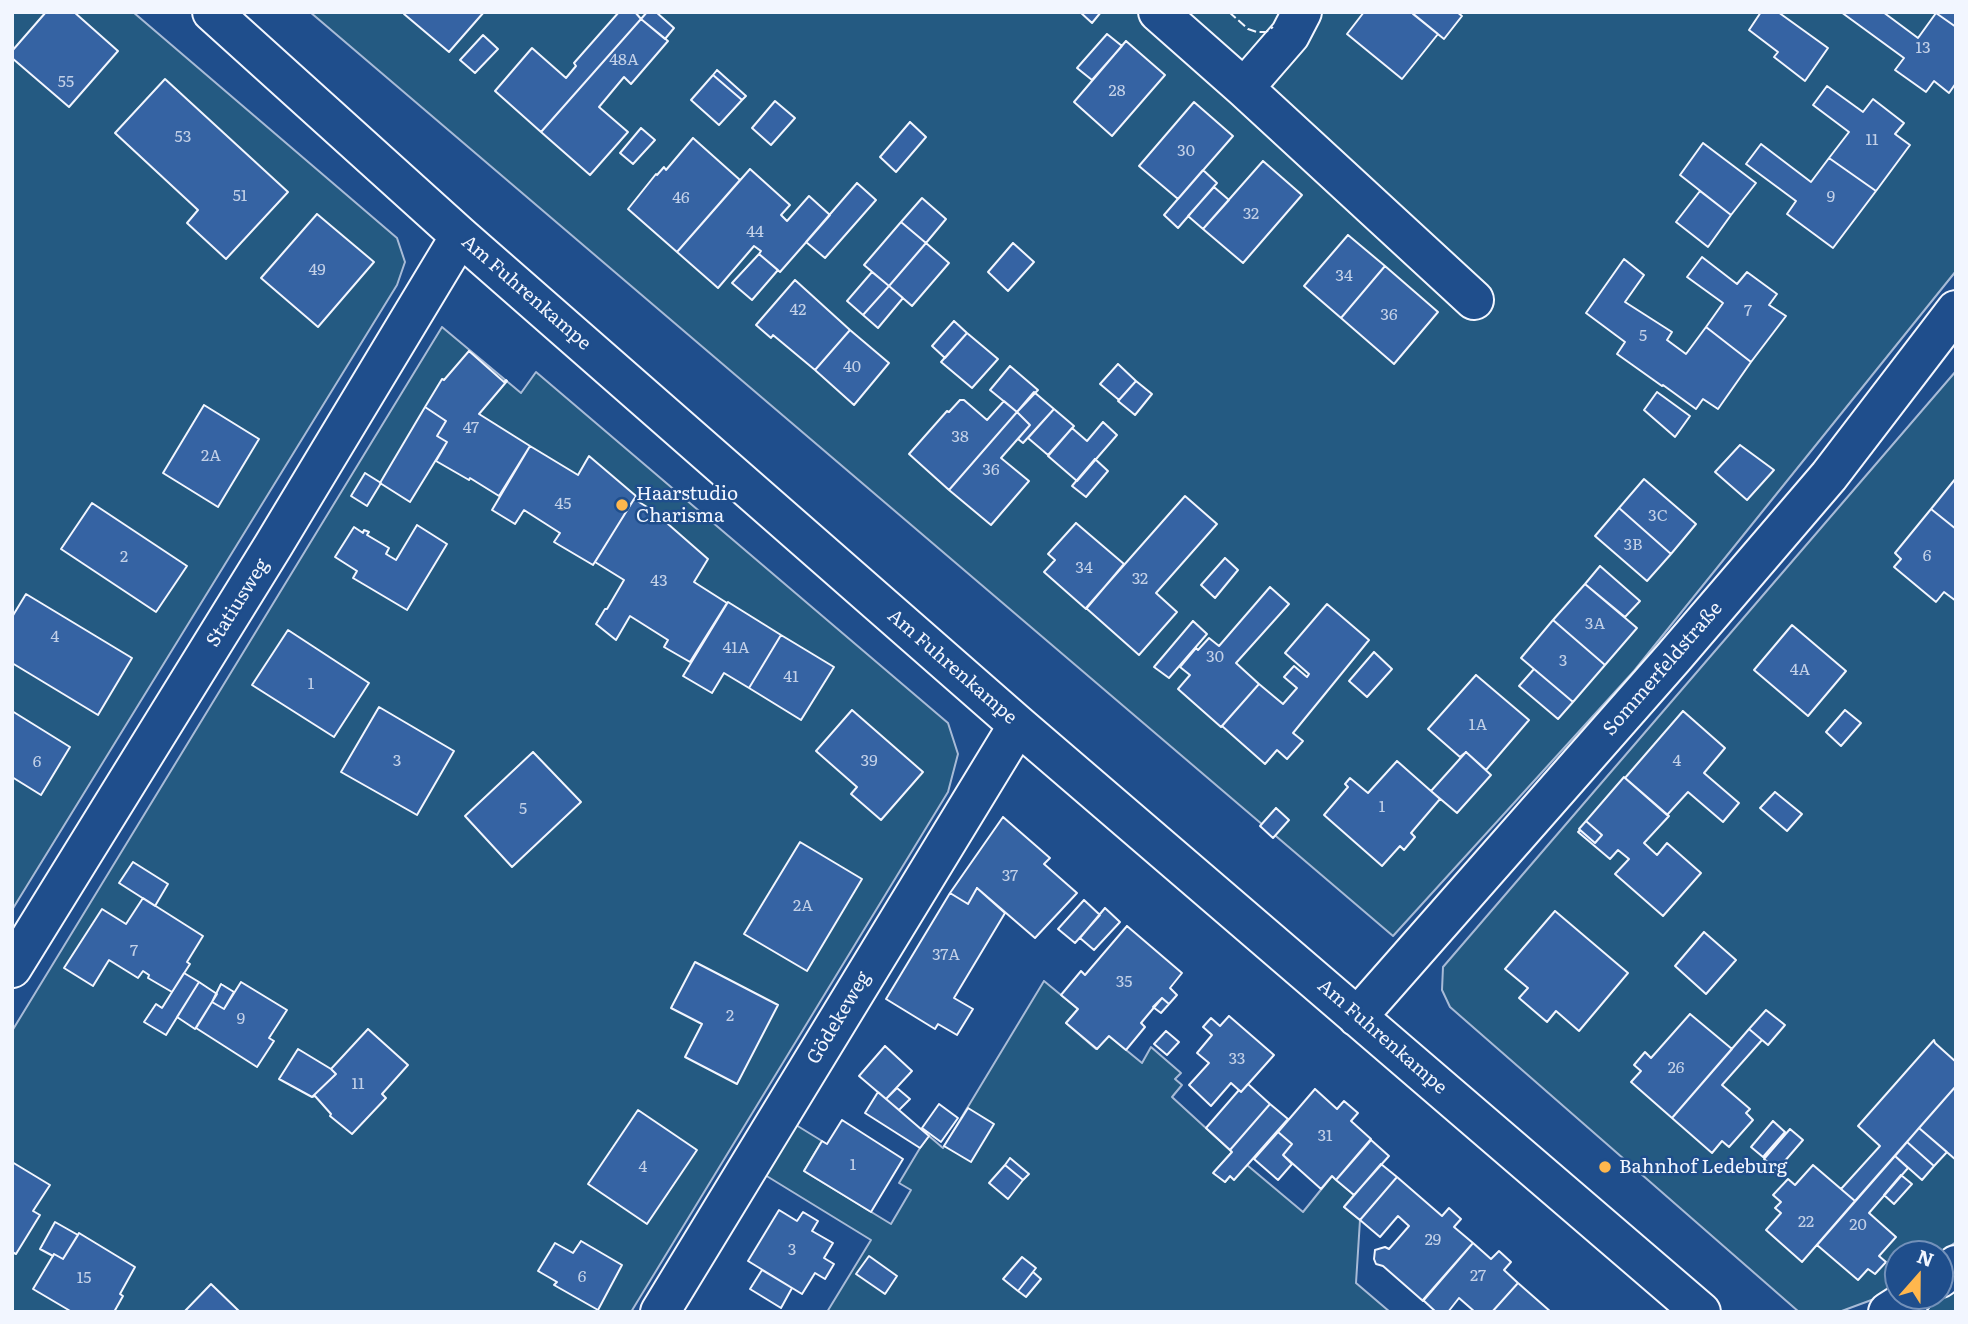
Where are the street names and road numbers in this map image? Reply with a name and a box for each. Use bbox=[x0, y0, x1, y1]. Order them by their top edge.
street label: Am Fuhrenkampe bbox=[457, 231, 595, 355]
street label: Statiusweg bbox=[202, 555, 274, 651]
street label: Sommerfeldstraße bbox=[1599, 597, 1727, 741]
street label: Am Fuhrenkampe bbox=[883, 605, 1021, 729]
street label: Gödekeweg bbox=[802, 968, 876, 1068]
street label: Am Fuhrenkampe bbox=[1313, 975, 1451, 1099]

